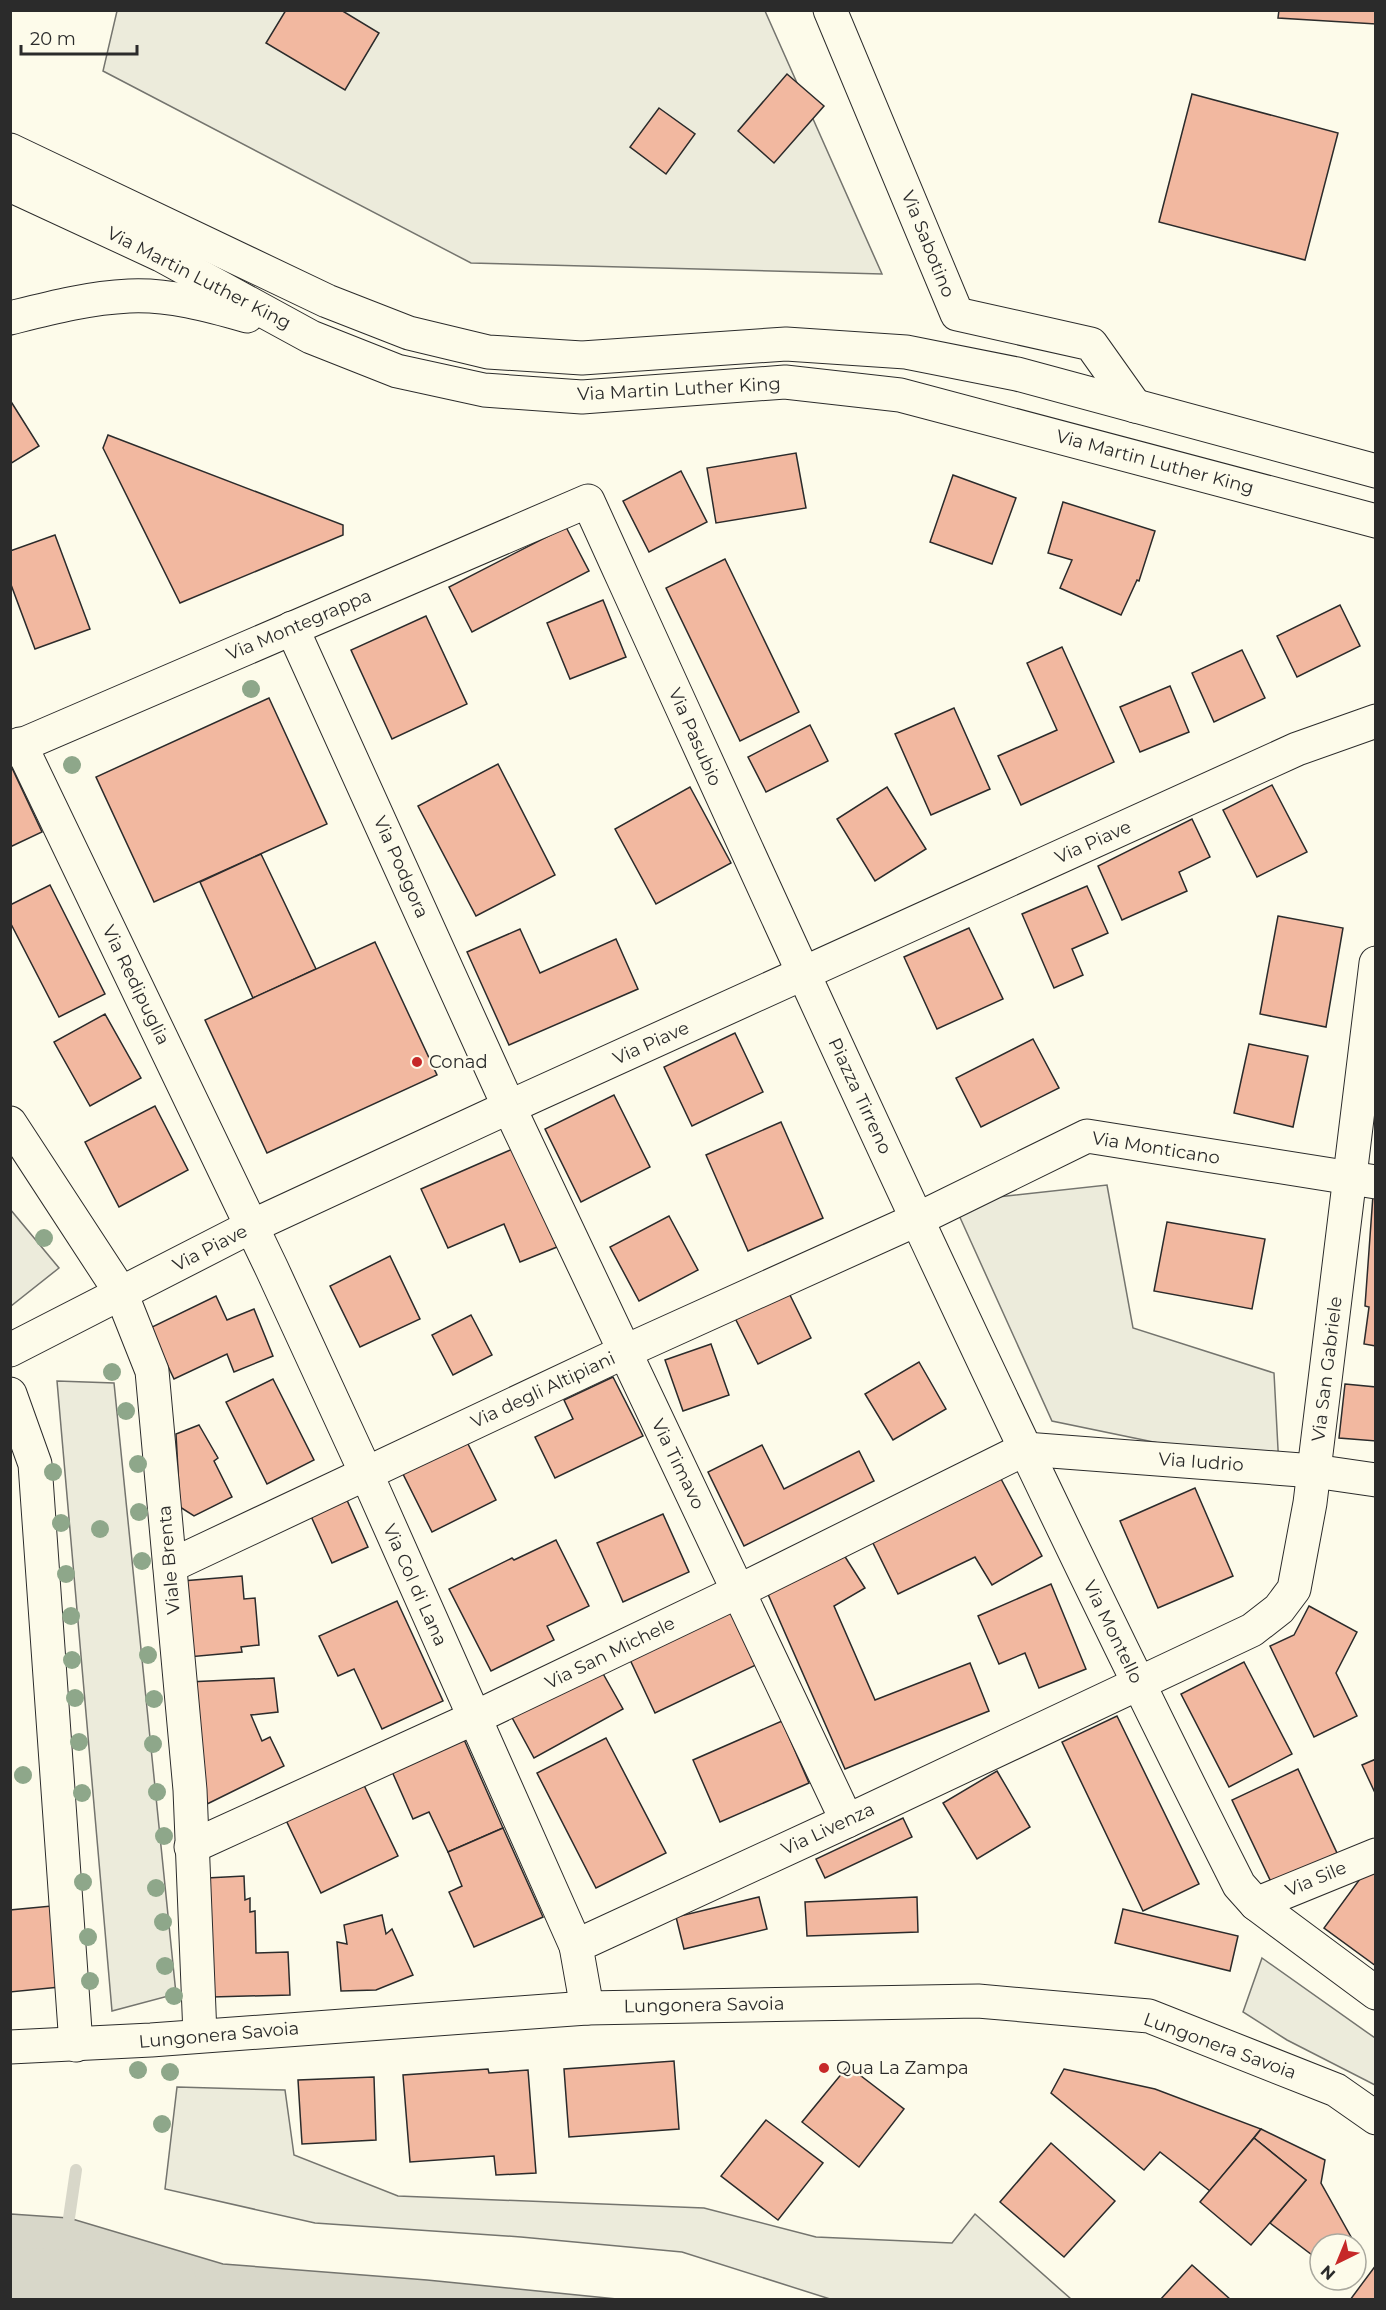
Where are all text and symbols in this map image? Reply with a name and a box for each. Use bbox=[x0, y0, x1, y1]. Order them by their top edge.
scale bar bbox=[21, 18, 136, 56]
text: 20 m bbox=[30, 28, 76, 50]
street label: Via Sabotino bbox=[897, 187, 959, 301]
street label: Via Martin Luther King bbox=[103, 222, 295, 334]
street label: Via Martin Luther King bbox=[577, 373, 781, 405]
street label: Via Martin Luther King bbox=[1054, 425, 1256, 499]
street label: Via Montegrappa bbox=[223, 585, 375, 665]
street label: Via Pasubio bbox=[664, 685, 726, 789]
street label: Via Podgora bbox=[369, 813, 433, 921]
street label: Via Piave bbox=[1052, 815, 1135, 869]
street label: Via Redipuglia bbox=[98, 922, 174, 1048]
street label: Via Piave bbox=[610, 1016, 693, 1070]
street label: Piazza Tirreno bbox=[823, 1034, 897, 1158]
place label: Conad bbox=[429, 1051, 488, 1073]
marker: Conad bbox=[410, 1055, 424, 1069]
street label: Via Monticano bbox=[1090, 1127, 1222, 1169]
street label: Via Piave bbox=[169, 1220, 251, 1276]
street label: Via San Gabriele bbox=[1307, 1295, 1347, 1443]
street label: Via degli Altipiani bbox=[467, 1347, 619, 1433]
street label: Via Timavo bbox=[647, 1415, 709, 1513]
street label: Via Iudrio bbox=[1158, 1448, 1244, 1476]
street label: Viale Brenta bbox=[153, 1505, 185, 1615]
street label: Via Col di Lana bbox=[378, 1521, 452, 1649]
street label: Via Montello bbox=[1079, 1577, 1147, 1687]
street label: Via San Michele bbox=[541, 1612, 679, 1694]
street label: Via Livenza bbox=[778, 1798, 878, 1860]
street label: Via Sile bbox=[1282, 1856, 1350, 1902]
street label: Lungonera Savoia bbox=[623, 1993, 785, 2017]
street label: Lungonera Savoia bbox=[1141, 2008, 1299, 2084]
street label: Lungonera Savoia bbox=[138, 2017, 300, 2053]
place label: Qua La Zampa bbox=[836, 2057, 969, 2079]
marker: Qua La Zampa bbox=[817, 2061, 831, 2075]
north arrow bbox=[1308, 2232, 1368, 2292]
text: N bbox=[1317, 2261, 1339, 2284]

